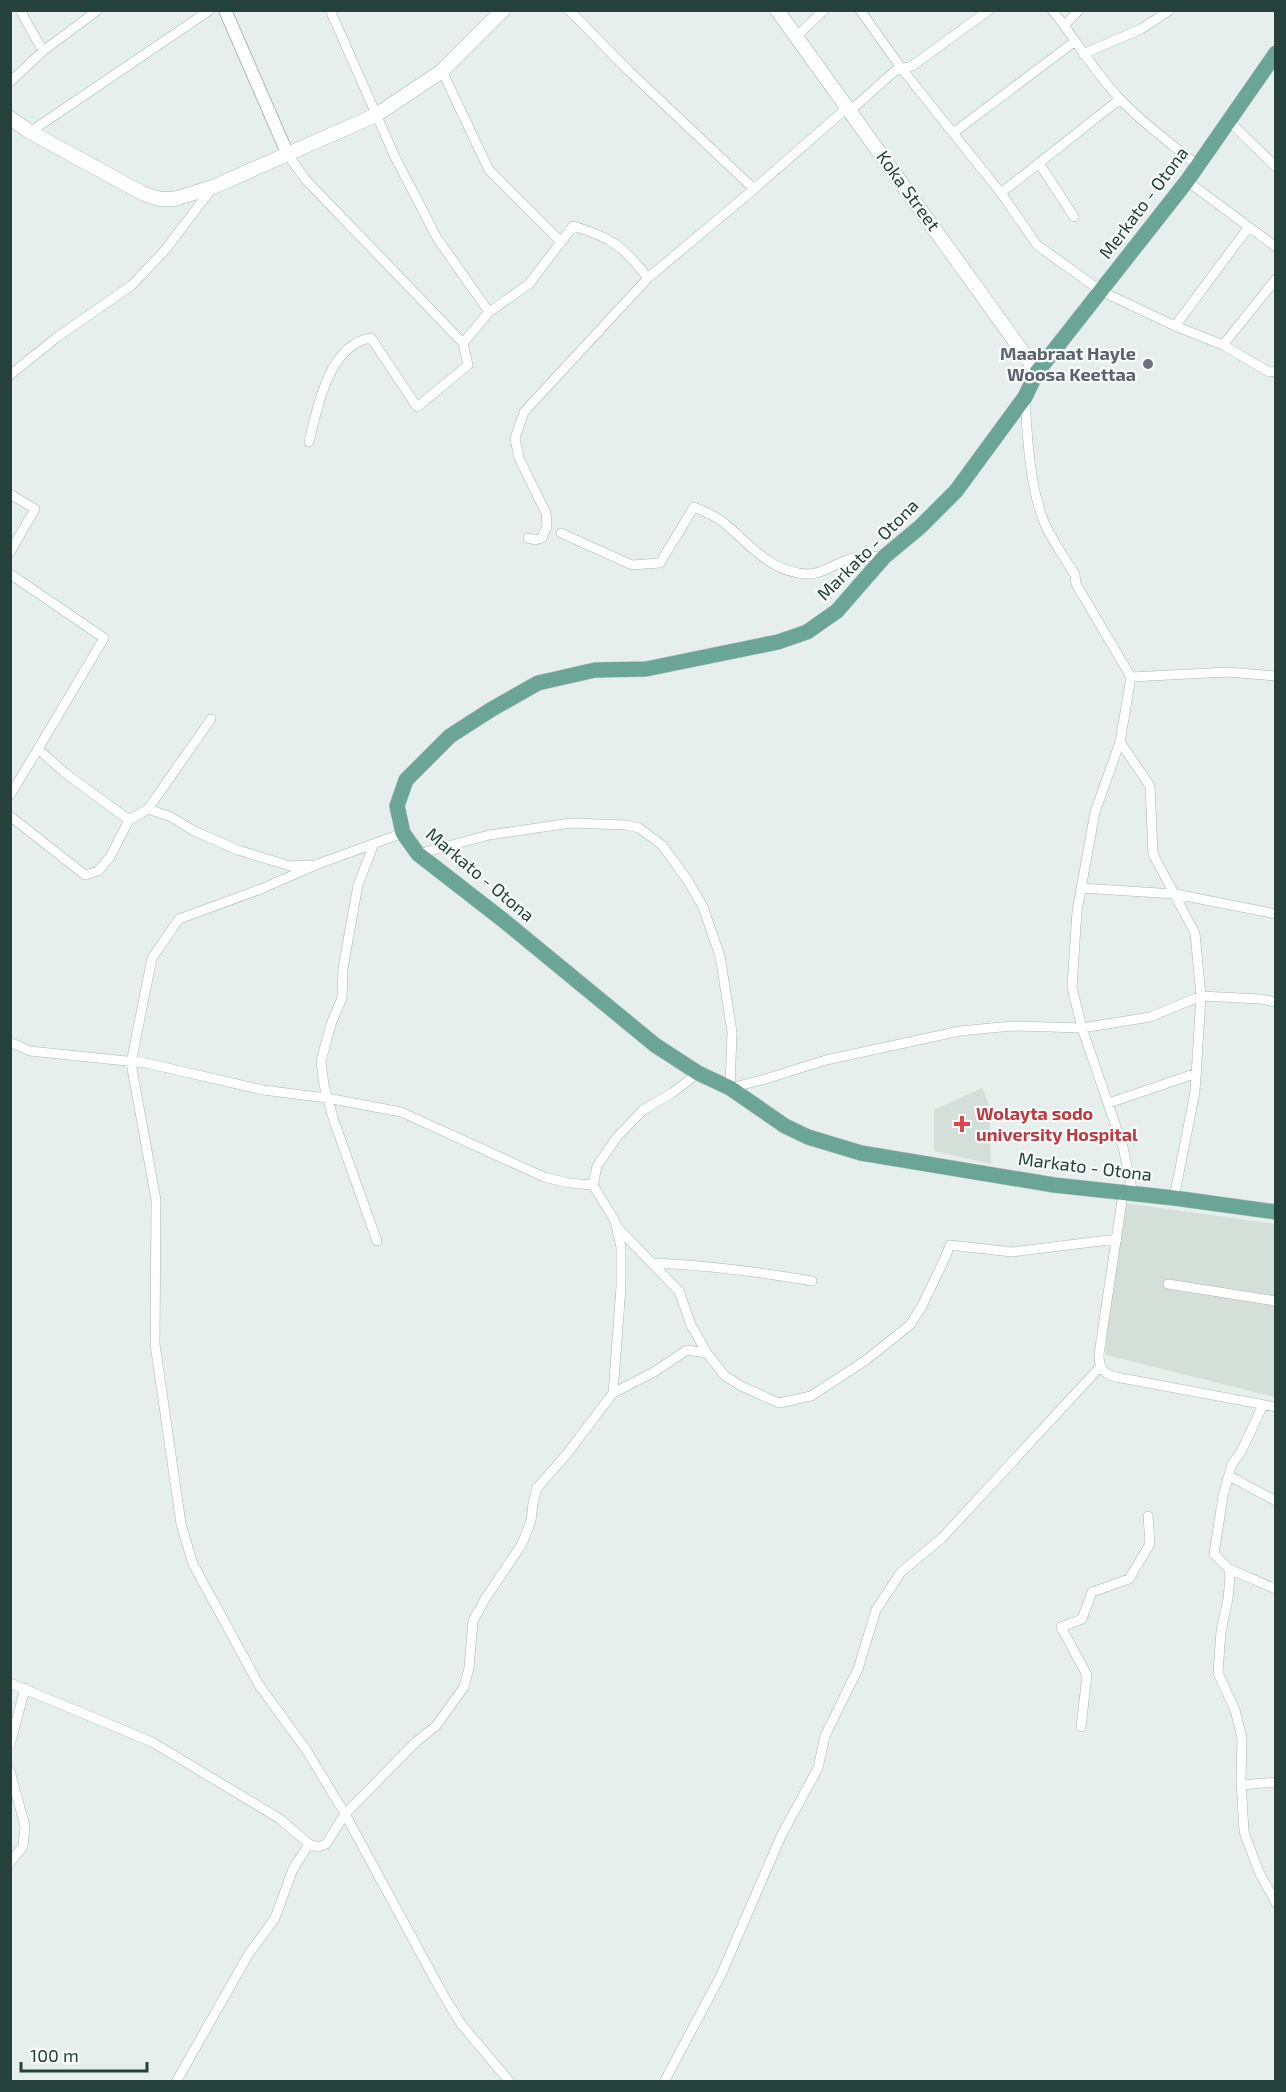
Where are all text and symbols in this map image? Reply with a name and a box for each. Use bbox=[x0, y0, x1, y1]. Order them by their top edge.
street label: Merkato - Otona bbox=[1094, 142, 1192, 263]
street label: Koka Street bbox=[872, 146, 945, 235]
place label: Maabraat Hayle Woosa Keettaa bbox=[1000, 342, 1136, 385]
marker: Maabraat Hayle Woosa Keettaa bbox=[1141, 357, 1155, 371]
street label: Markato - Otona bbox=[812, 494, 923, 605]
street label: Markato - Otona bbox=[422, 823, 539, 926]
place label: Wolayta sodo university Hospital bbox=[976, 1102, 1138, 1145]
marker: Wolayta sodo university Hospital bbox=[953, 1115, 971, 1133]
street label: Markato - Otona bbox=[1017, 1147, 1153, 1185]
scale bar bbox=[21, 2035, 147, 2073]
text: 100 m bbox=[30, 2044, 79, 2066]

